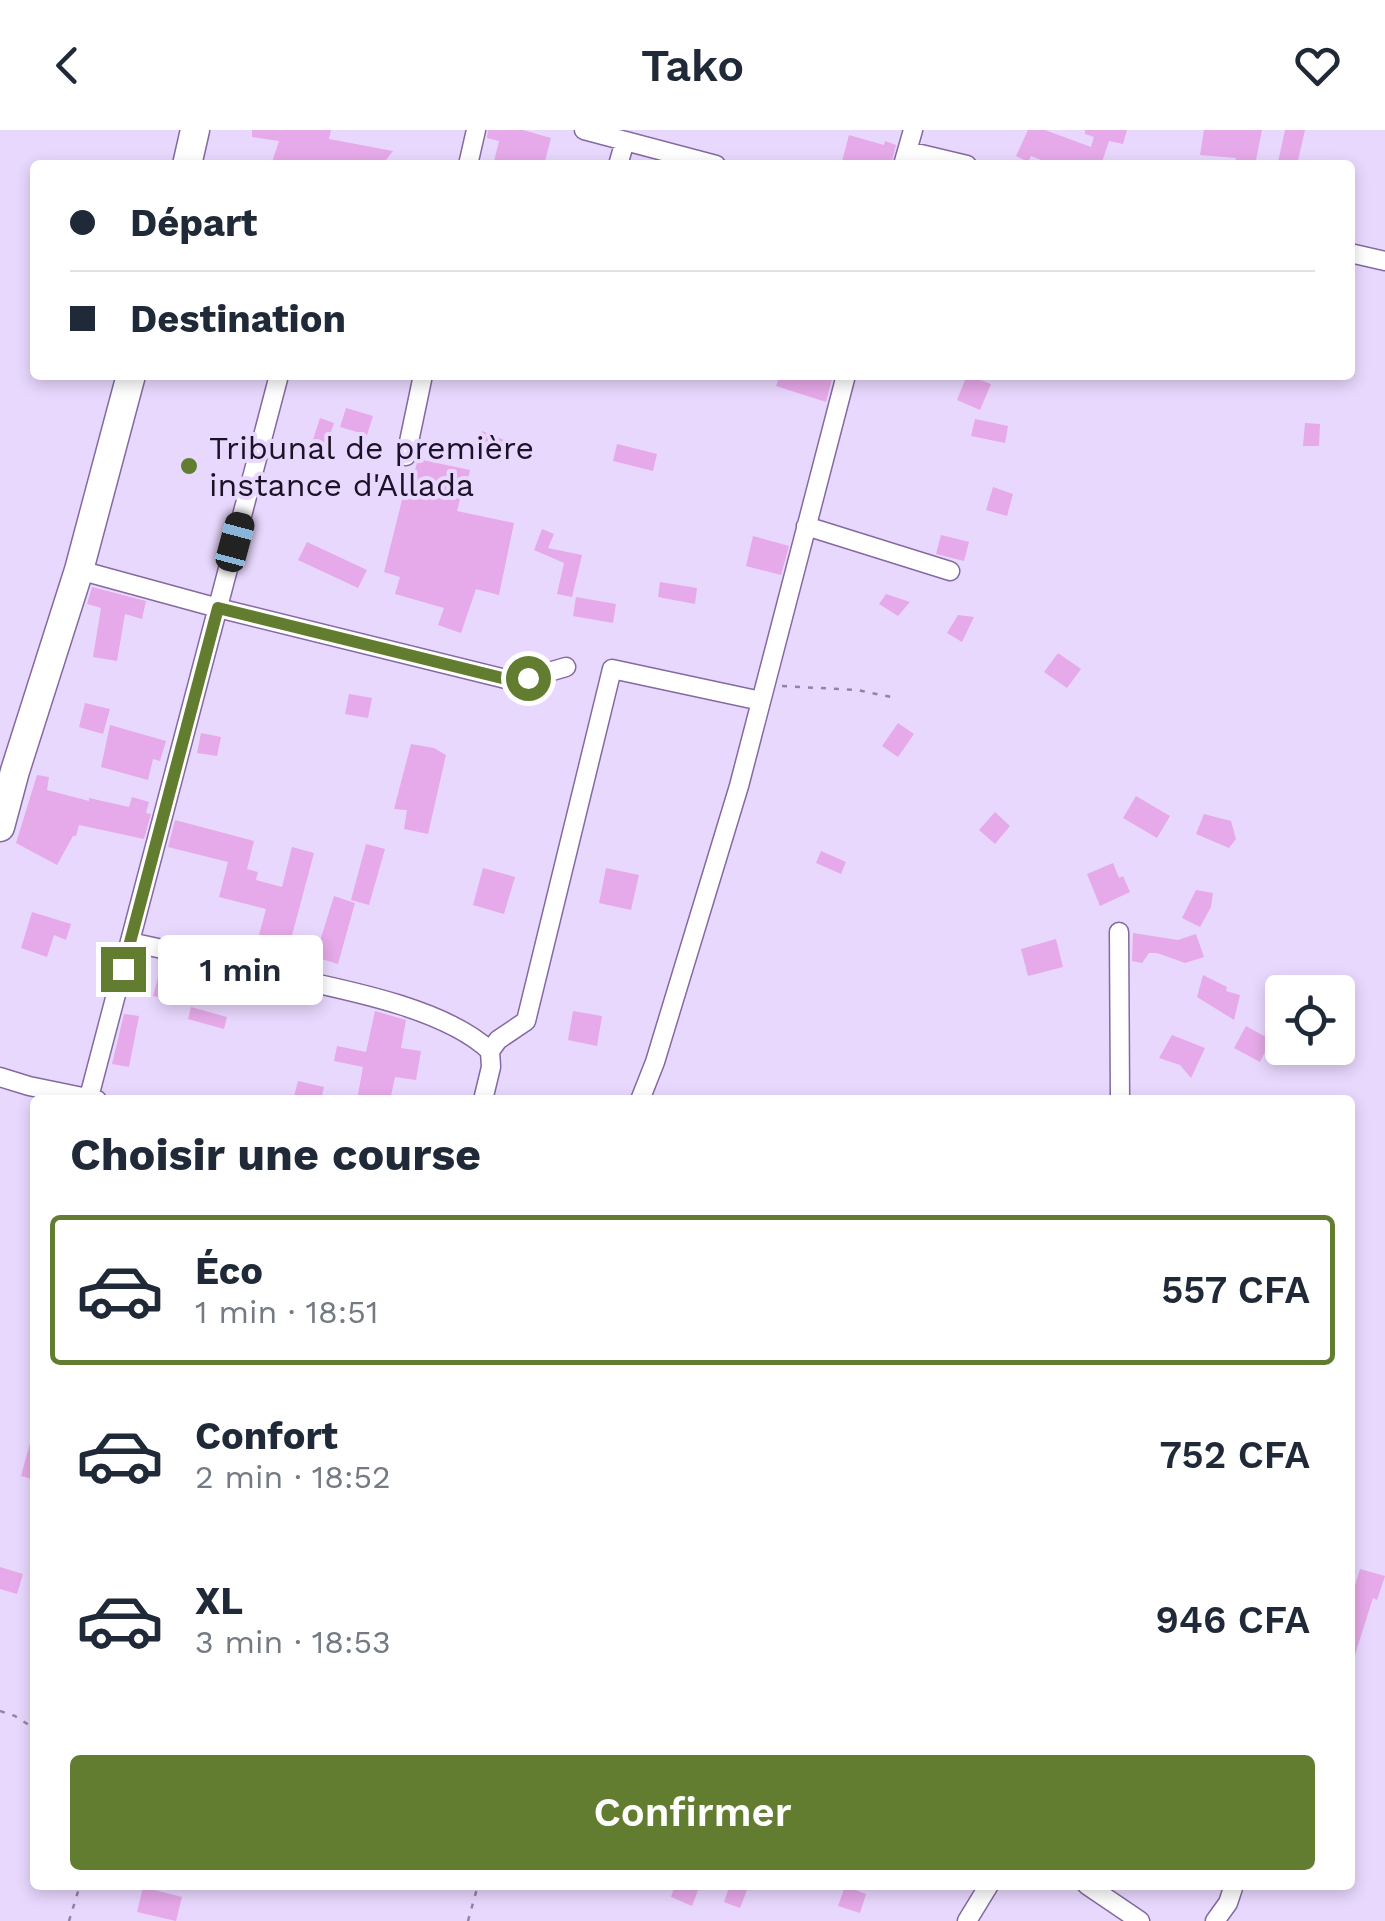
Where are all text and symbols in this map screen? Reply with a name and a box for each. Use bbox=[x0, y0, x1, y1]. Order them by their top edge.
icon: back bbox=[40, 38, 95, 93]
icon: heart bbox=[1290, 38, 1345, 93]
text: Tako bbox=[641, 39, 744, 92]
text: Départ bbox=[130, 201, 257, 245]
text: Destination bbox=[130, 297, 346, 341]
place label: Tribunal de première instance d'Allada bbox=[209, 429, 534, 504]
marker: Tribunal de première instance d'Allada bbox=[178, 455, 200, 477]
car bbox=[213, 509, 257, 575]
route start bbox=[506, 656, 551, 701]
callout: 1 min bbox=[158, 934, 323, 1004]
route end bbox=[101, 947, 146, 992]
text: 1 min bbox=[199, 951, 282, 989]
map controls bbox=[1265, 975, 1355, 1065]
button: locate bbox=[1265, 975, 1355, 1065]
text: Choisir une course bbox=[70, 1128, 481, 1181]
icon: car bbox=[75, 1245, 165, 1335]
text: Éco bbox=[195, 1249, 263, 1293]
text: 557 CFA bbox=[1161, 1268, 1310, 1312]
text: 1 min · 18:51 bbox=[195, 1293, 378, 1331]
icon: car bbox=[75, 1410, 165, 1500]
text: Confort bbox=[195, 1414, 338, 1458]
text: 752 CFA bbox=[1159, 1433, 1310, 1477]
text: 2 min · 18:52 bbox=[195, 1458, 391, 1496]
icon: car bbox=[75, 1575, 165, 1665]
text: XL bbox=[195, 1579, 243, 1623]
text: 946 CFA bbox=[1155, 1598, 1310, 1642]
text: 3 min · 18:53 bbox=[195, 1623, 391, 1661]
button: Confirmer bbox=[70, 1755, 1315, 1870]

